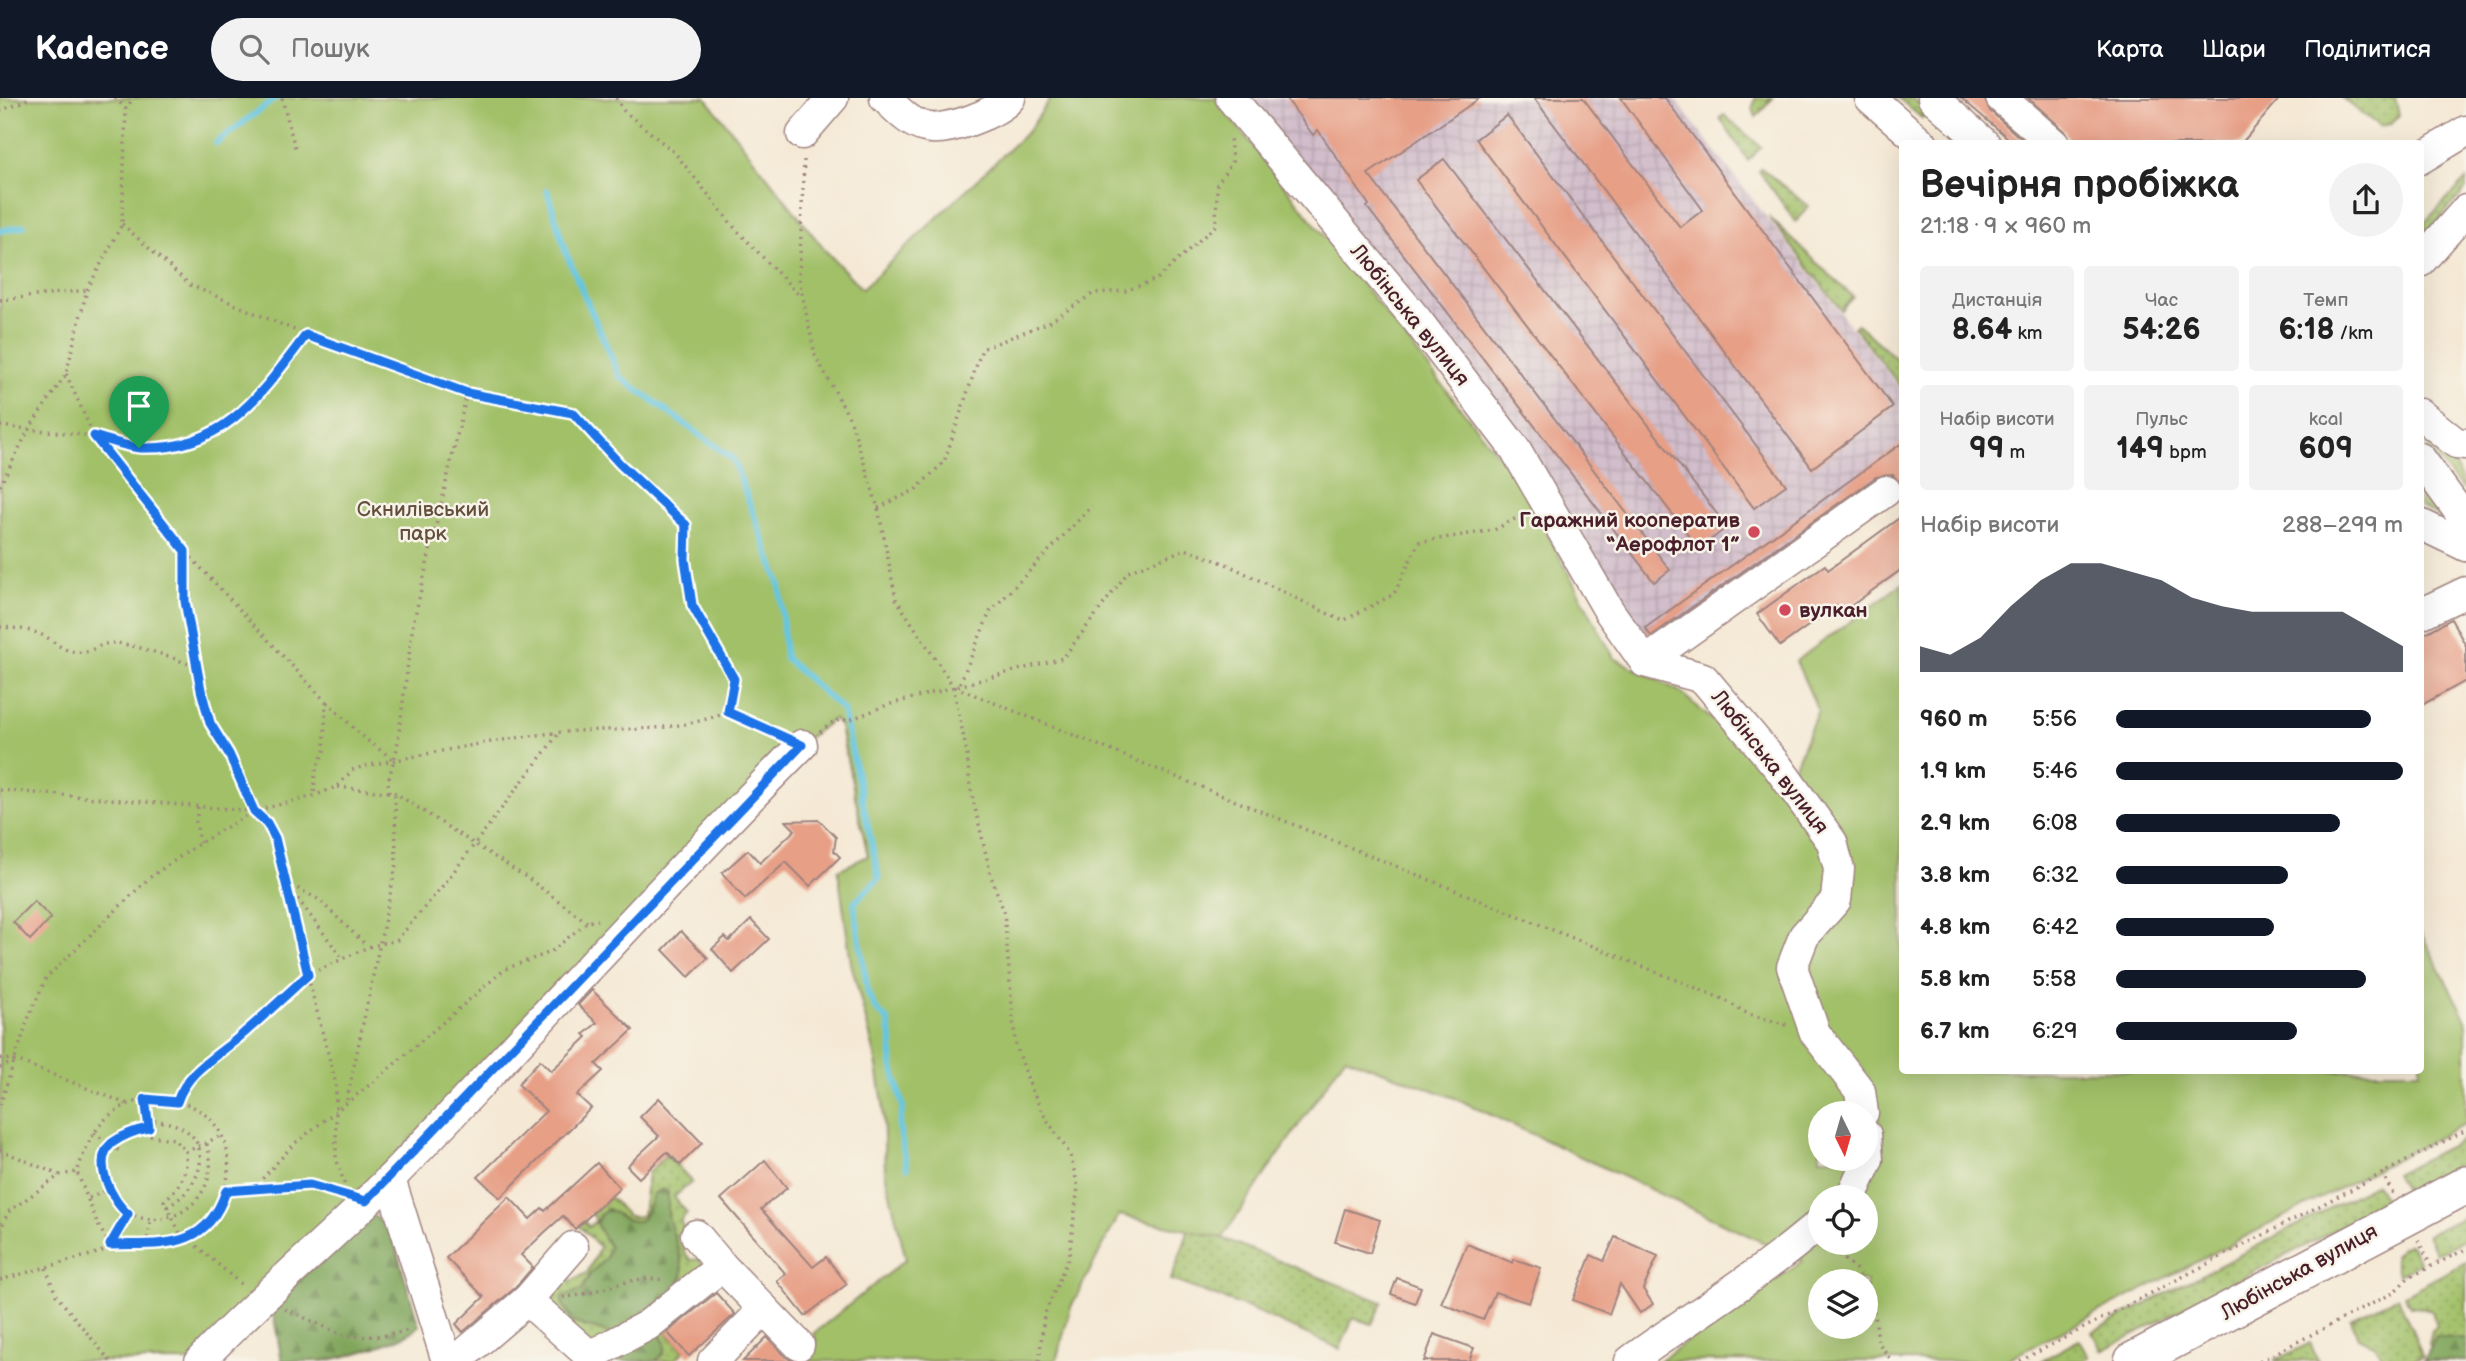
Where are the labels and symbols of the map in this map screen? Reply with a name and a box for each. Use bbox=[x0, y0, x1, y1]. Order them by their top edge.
street label: Любінська вулиця bbox=[1344, 238, 1475, 391]
pin bbox=[109, 376, 169, 448]
park label: Скнилівський парк bbox=[357, 497, 489, 546]
place label: Гаражний кооператив “Аерофлот 1” bbox=[1519, 508, 1741, 557]
marker: Гаражний кооператив “Аерофлот 1” bbox=[1746, 524, 1762, 540]
place label: вулкан bbox=[1799, 598, 1868, 623]
marker: вулкан bbox=[1777, 602, 1793, 618]
street label: Любінська вулиця bbox=[1706, 684, 1834, 839]
north arrow bbox=[1808, 1101, 1878, 1171]
street label: Любінська вулиця bbox=[2215, 1219, 2382, 1326]

